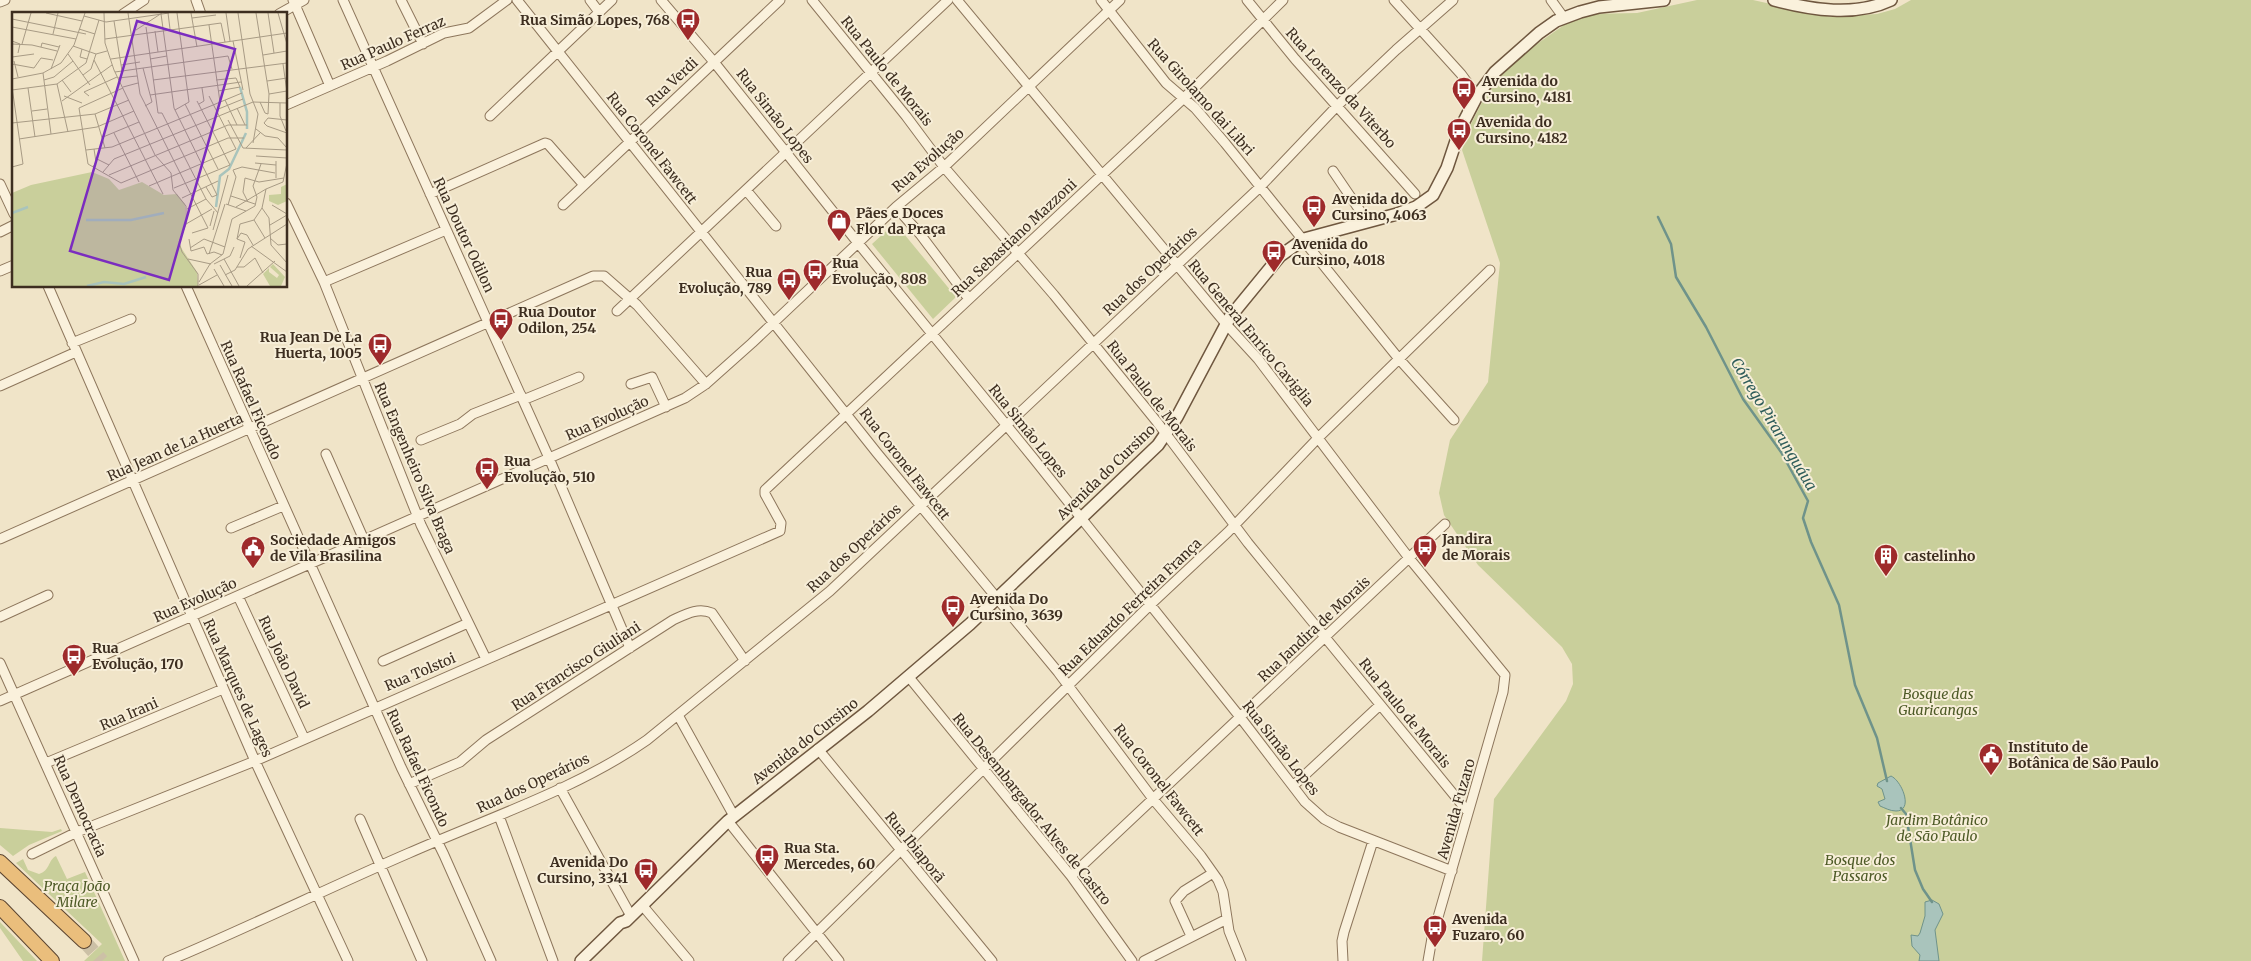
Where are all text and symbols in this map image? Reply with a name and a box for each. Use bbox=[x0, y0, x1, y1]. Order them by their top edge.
bus stop icon: Rua Simão Lopes, 768 bbox=[675, 7, 701, 41]
place label: Rua Simão Lopes, 768 bbox=[520, 11, 670, 29]
inset map bbox=[12, 12, 288, 288]
street label: Rua Paulo Ferraz bbox=[338, 12, 449, 74]
street label: Rua Paulo de Morais bbox=[837, 13, 937, 130]
street label: Rua Lorenzo da Viterbo bbox=[1282, 24, 1400, 152]
street label: Rua Girolamo dai Libri bbox=[1144, 35, 1258, 159]
street label: Rua Verdi bbox=[643, 53, 702, 110]
street label: Rua Simão Lopes bbox=[732, 65, 818, 167]
place label: Avenida do Cursino, 4181 bbox=[1481, 72, 1572, 106]
bus stop icon: Avenida do Cursino, 4181 bbox=[1451, 76, 1477, 110]
street label: Rua Coronel Fawcett bbox=[603, 88, 702, 208]
place label: Avenida do Cursino, 4182 bbox=[1475, 113, 1568, 147]
bus stop icon: Avenida do Cursino, 4182 bbox=[1446, 117, 1472, 151]
street label: Rua Evolução bbox=[888, 124, 968, 196]
street label: Rua Doutor Odilon bbox=[429, 175, 499, 295]
street label: Rua Sebastiano Mazzoni bbox=[948, 175, 1081, 301]
place label: Avenida do Cursino, 4063 bbox=[1331, 190, 1427, 224]
bus stop icon: Avenida do Cursino, 4063 bbox=[1301, 194, 1327, 228]
place label: Pães e Doces Flor da Praça bbox=[856, 204, 946, 238]
shop icon: Pães e Doces Flor da Praça bbox=[826, 208, 852, 242]
street label: Rua dos Operários bbox=[1099, 223, 1201, 319]
place label: Avenida do Cursino, 4018 bbox=[1291, 235, 1385, 269]
bus stop icon: Avenida do Cursino, 4018 bbox=[1261, 239, 1287, 273]
place label: Rua Evolução, 808 bbox=[832, 254, 927, 288]
street label: Rua General Enrico Caviglia bbox=[1184, 256, 1318, 410]
bus stop icon: Rua Evolução, 808 bbox=[802, 258, 828, 292]
place label: Rua Evolução, 789 bbox=[678, 263, 772, 297]
bus stop icon: Rua Evolução, 789 bbox=[776, 267, 802, 301]
place label: Rua Doutor Odilon, 254 bbox=[518, 303, 597, 337]
bus stop icon: Rua Doutor Odilon, 254 bbox=[488, 307, 514, 341]
place label: Rua Jean De La Huerta, 1005 bbox=[260, 328, 362, 362]
bus stop icon: Rua Jean De La Huerta, 1005 bbox=[367, 332, 393, 366]
street label: Rua Paulo de Morais bbox=[1103, 337, 1201, 455]
street label: Rua Rafael Ficondo bbox=[217, 338, 285, 462]
water label: Córrego Pirarunguáua bbox=[1727, 354, 1821, 494]
street label: Rua Engenheiro Silva Braga bbox=[371, 379, 460, 557]
street label: Rua Simão Lopes bbox=[985, 381, 1071, 481]
street label: Rua Evolução bbox=[563, 392, 651, 444]
street label: Rua Coronel Fawcett bbox=[856, 404, 955, 524]
street label: Rua Jean de La Huerta bbox=[104, 409, 246, 485]
street label: Avenida do Cursino bbox=[1052, 420, 1159, 524]
place label: Rua Evolução, 510 bbox=[504, 452, 595, 486]
bus stop icon: Rua Evolução, 510 bbox=[474, 456, 500, 490]
street label: Rua dos Operários bbox=[803, 500, 905, 596]
place label: Jandira de Morais bbox=[1441, 530, 1510, 564]
place label: Sociedade Amigos de Vila Brasilina bbox=[270, 531, 396, 565]
street label: Rua Eduardo Ferreira França bbox=[1055, 534, 1205, 680]
bus stop icon: Jandira de Morais bbox=[1412, 534, 1438, 568]
public building icon: Sociedade Amigos de Vila Brasilina bbox=[240, 535, 266, 569]
building icon: castelinho bbox=[1873, 543, 1899, 577]
place label: castelinho bbox=[1904, 547, 1975, 565]
street label: Rua Jandira de Morais bbox=[1254, 572, 1374, 686]
street label: Rua Evolução bbox=[151, 574, 239, 626]
place label: Avenida Do Cursino, 3639 bbox=[969, 590, 1063, 624]
bus stop icon: Avenida Do Cursino, 3639 bbox=[940, 594, 966, 628]
street label: Rua João David bbox=[255, 613, 314, 712]
street label: Rua Marques de Lages bbox=[199, 616, 277, 760]
street label: Rua Francisco Giuliani bbox=[508, 617, 644, 715]
place label: Rua Evolução, 170 bbox=[92, 639, 183, 673]
bus stop icon: Rua Evolução, 170 bbox=[61, 643, 87, 677]
street label: Rua Tolstoi bbox=[382, 649, 459, 695]
street label: Rua Paulo de Morais bbox=[1355, 655, 1455, 772]
park label: Bosque das Guaricangas bbox=[1898, 685, 1978, 719]
street label: Rua Irani bbox=[97, 694, 161, 734]
street label: Avenida do Cursino bbox=[748, 694, 862, 789]
street label: Rua Simão Lopes bbox=[1238, 697, 1324, 799]
street label: Rua Rafael Ficondo bbox=[383, 706, 453, 830]
street label: Rua Desembargador Alves de Castro bbox=[949, 709, 1115, 909]
street label: Rua Coronel Fawcett bbox=[1110, 720, 1209, 840]
place label: Instituto de Botânica de São Paulo bbox=[2008, 738, 2159, 772]
public building icon: Instituto de Botânica de São Paulo bbox=[1978, 742, 2004, 776]
street label: Rua dos Operários bbox=[474, 749, 592, 817]
street label: Rua Democracia bbox=[50, 752, 111, 860]
street label: Avenida Fuzaro bbox=[1433, 757, 1479, 862]
street label: Rua Ibiaporã bbox=[881, 808, 949, 886]
park label: Jardim Botânico de São Paulo bbox=[1884, 811, 1988, 845]
place label: Rua Sta. Mercedes, 60 bbox=[784, 839, 875, 873]
bus stop icon: Rua Sta. Mercedes, 60 bbox=[754, 843, 780, 877]
park label: Bosque dos Passaros bbox=[1825, 851, 1895, 885]
place label: Avenida Do Cursino, 3341 bbox=[537, 853, 628, 887]
bus stop icon: Avenida Do Cursino, 3341 bbox=[633, 857, 659, 891]
park label: Praça João Milare bbox=[43, 877, 111, 911]
place label: Avenida Fuzaro, 60 bbox=[1451, 910, 1525, 944]
bus stop icon: Avenida Fuzaro, 60 bbox=[1422, 914, 1448, 948]

